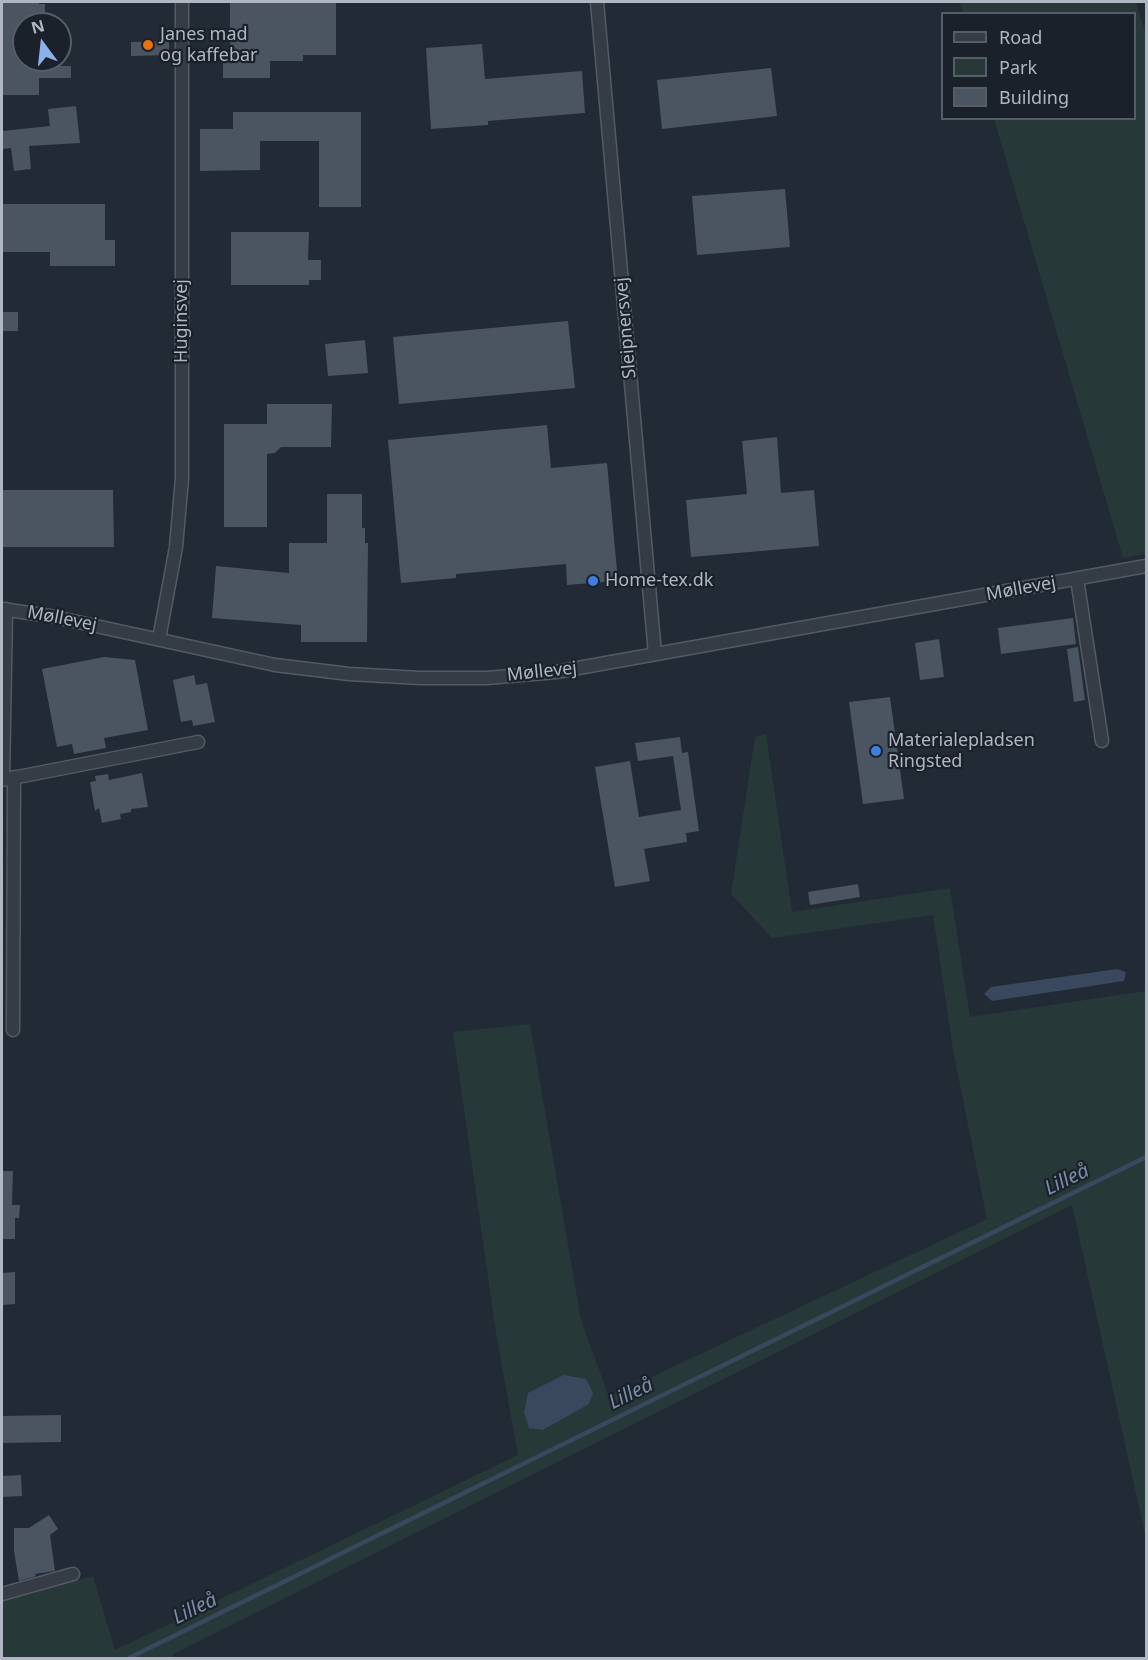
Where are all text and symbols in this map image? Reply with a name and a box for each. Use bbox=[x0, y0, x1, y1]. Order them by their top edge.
north arrow bbox=[12, 12, 72, 72]
legend bbox=[941, 12, 1136, 120]
text: N bbox=[29, 14, 47, 39]
place label: Janes mad og kaffebar bbox=[160, 24, 257, 66]
text: Road bbox=[999, 25, 1042, 49]
marker: Janes mad og kaffebar bbox=[141, 38, 155, 52]
text: Park bbox=[999, 55, 1037, 79]
text: Building bbox=[999, 85, 1069, 109]
street label: Sleipnersvej bbox=[611, 276, 641, 380]
street label: Huginsvej bbox=[171, 279, 193, 363]
place label: Home-tex.dk bbox=[605, 570, 713, 592]
street label: Møllevej bbox=[985, 572, 1057, 606]
marker: Home-tex.dk bbox=[586, 574, 600, 588]
street label: Møllevej bbox=[25, 602, 99, 636]
street label: Møllevej bbox=[506, 658, 578, 686]
place label: Materialepladsen Ringsted bbox=[888, 730, 1035, 772]
marker: Materialepladsen Ringsted bbox=[869, 744, 883, 758]
water label: Lilleå bbox=[1041, 1159, 1093, 1201]
water label: Lilleå bbox=[605, 1373, 657, 1415]
water label: Lilleå bbox=[169, 1588, 221, 1630]

